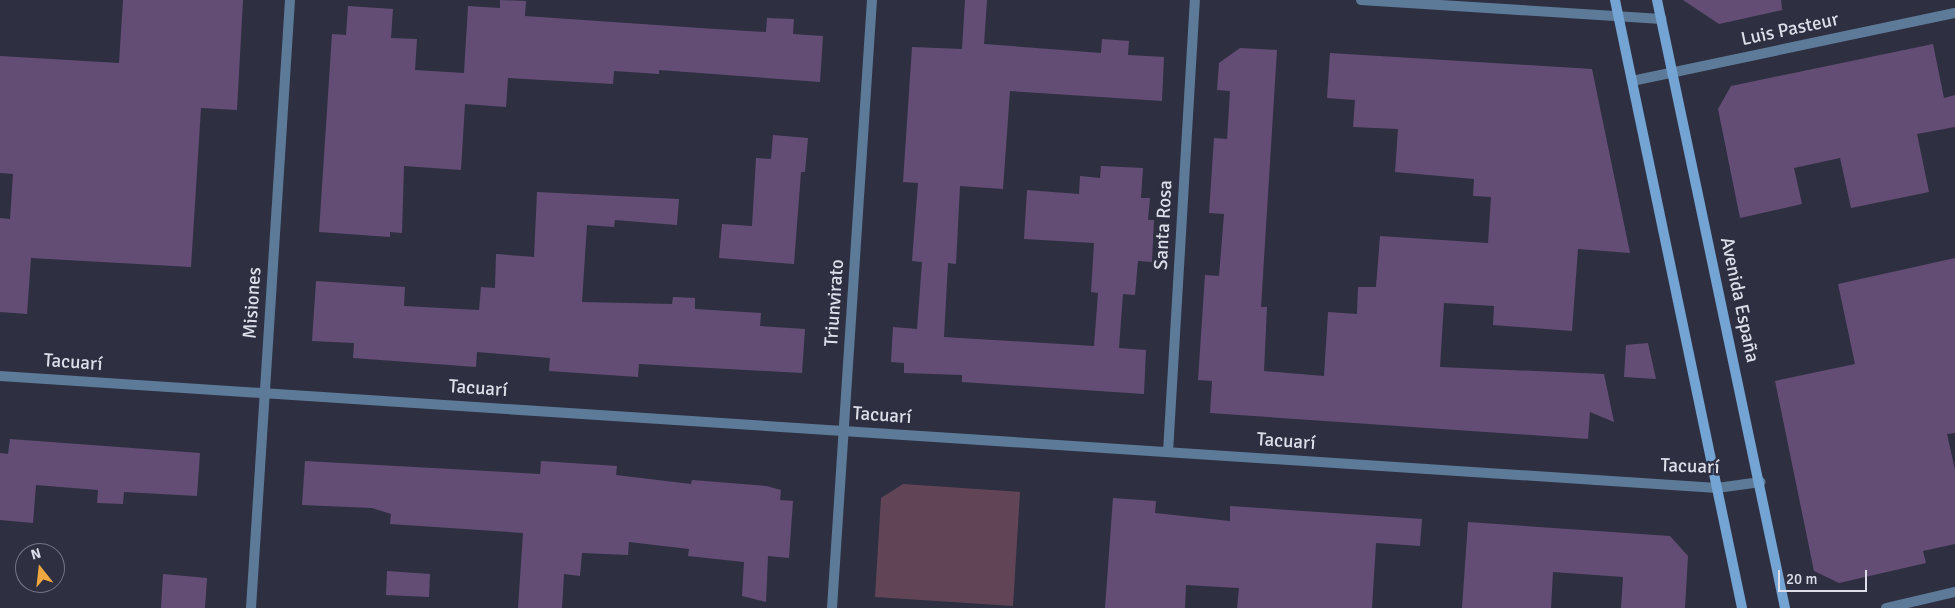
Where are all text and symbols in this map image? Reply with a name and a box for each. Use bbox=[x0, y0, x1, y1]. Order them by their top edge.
street label: Luis Pasteur bbox=[1739, 9, 1841, 51]
street label: Santa Rosa bbox=[1150, 179, 1178, 271]
street label: Avenida España bbox=[1715, 235, 1763, 365]
street label: Triunvirato bbox=[821, 259, 849, 347]
street label: Misiones bbox=[239, 266, 267, 340]
street label: Tacuarí bbox=[43, 350, 103, 376]
street label: Tacuarí bbox=[448, 376, 508, 402]
street label: Tacuarí bbox=[852, 403, 912, 429]
street label: Tacuarí bbox=[1256, 429, 1316, 455]
street label: Tacuarí bbox=[1660, 455, 1720, 479]
north arrow bbox=[15, 543, 65, 593]
text: N bbox=[29, 545, 43, 564]
scale bar bbox=[1780, 560, 1869, 592]
text: 20 m bbox=[1786, 570, 1817, 588]

